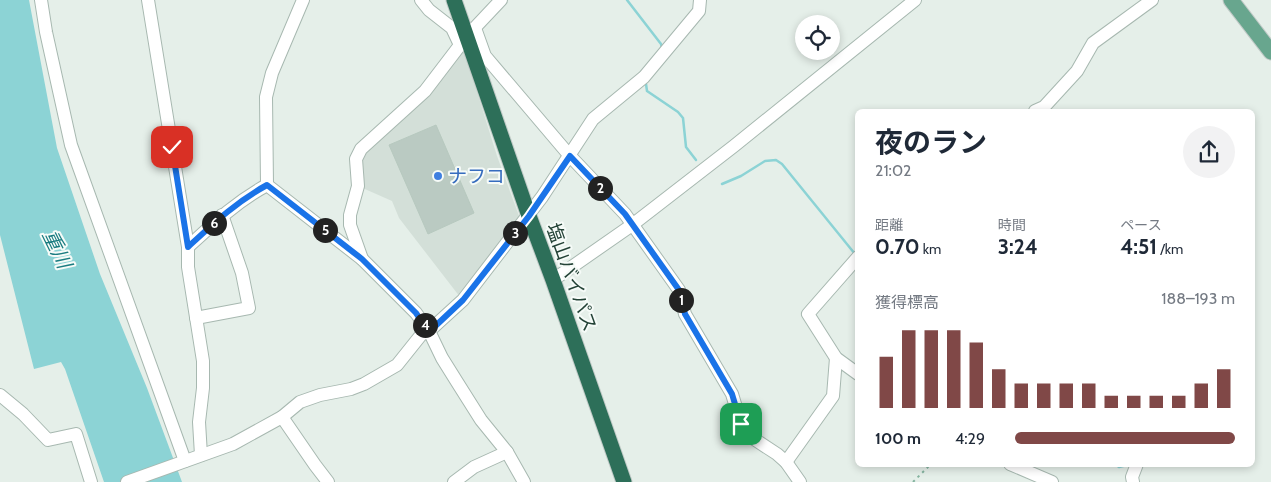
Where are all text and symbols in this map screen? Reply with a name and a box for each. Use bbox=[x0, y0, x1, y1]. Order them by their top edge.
map controls bbox=[795, 15, 840, 60]
button: locate bbox=[795, 15, 840, 60]
text: 夜のラン bbox=[875, 125, 987, 159]
pin bbox=[151, 126, 193, 168]
button: share bbox=[1183, 126, 1235, 178]
icon: check bbox=[158, 133, 186, 161]
text: 21:02 bbox=[875, 161, 911, 180]
place label: ナフコ bbox=[448, 165, 505, 188]
marker: ナフコ bbox=[432, 170, 444, 182]
pin: 2 bbox=[588, 176, 612, 200]
text: 2 bbox=[597, 179, 604, 197]
pin: 6 bbox=[202, 210, 226, 236]
text: 6 bbox=[211, 214, 218, 232]
text: 距離 bbox=[875, 216, 903, 234]
text: 時間 bbox=[998, 216, 1026, 234]
text: ペース bbox=[1120, 216, 1162, 234]
pin: 5 bbox=[312, 218, 338, 242]
pin: 3 bbox=[502, 220, 528, 246]
street label: 塩山バイパス bbox=[541, 220, 602, 334]
text: 5 bbox=[322, 221, 329, 239]
text: 3 bbox=[512, 224, 519, 242]
water label: 重川 bbox=[37, 226, 77, 274]
text: 0.70 bbox=[875, 234, 920, 259]
text: 3:24 bbox=[998, 234, 1038, 259]
text: 4:51 bbox=[1120, 234, 1157, 259]
text: km bbox=[920, 240, 941, 258]
text: /km bbox=[1157, 240, 1183, 258]
pin: 1 bbox=[668, 288, 694, 312]
text: 188–193 m bbox=[1161, 289, 1235, 308]
text: 1 bbox=[679, 291, 684, 309]
text: 獲得標高 bbox=[875, 293, 939, 312]
pin: 4 bbox=[412, 312, 438, 338]
text: 4 bbox=[421, 316, 430, 334]
pin bbox=[720, 403, 762, 445]
icon: arrive bbox=[727, 410, 755, 438]
text: 100 m bbox=[875, 429, 921, 448]
text: 4:29 bbox=[955, 429, 985, 448]

